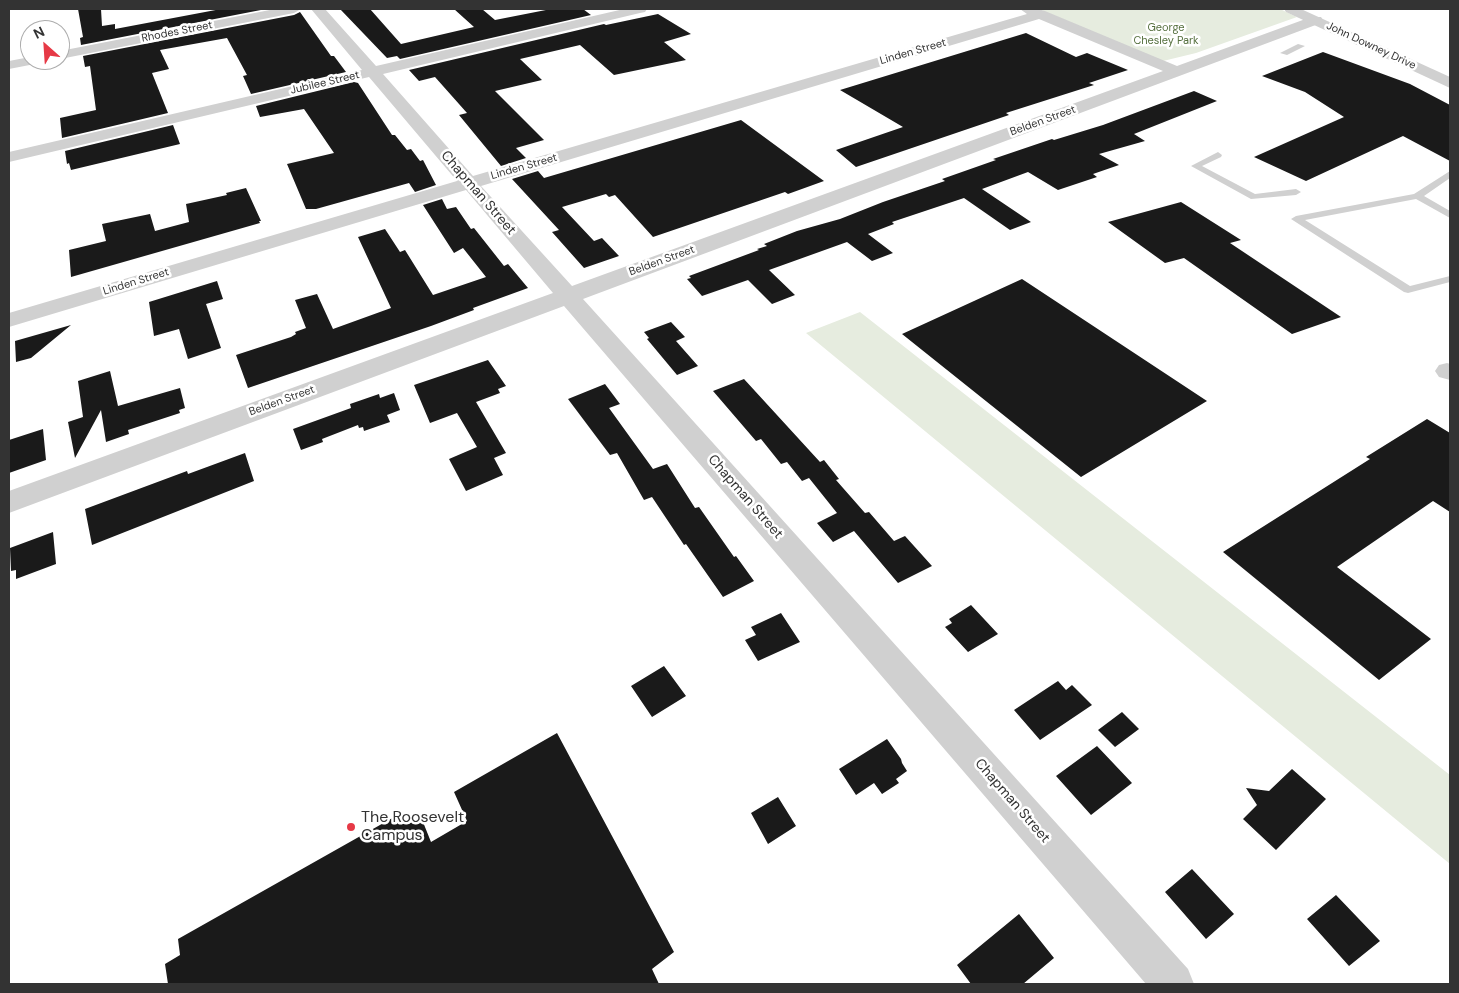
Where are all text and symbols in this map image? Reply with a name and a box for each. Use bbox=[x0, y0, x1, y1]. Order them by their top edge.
street label: Rhodes Street bbox=[140, 19, 214, 45]
street label: John Downey Drive bbox=[1324, 19, 1418, 73]
north arrow bbox=[20, 20, 70, 70]
park label: George Chesley Park bbox=[1133, 21, 1199, 47]
text: N bbox=[30, 22, 47, 43]
street label: Linden Street bbox=[878, 36, 948, 68]
street label: Jubilee Street bbox=[289, 69, 361, 97]
street label: Belden Street bbox=[1008, 103, 1078, 139]
street label: Chapman Street bbox=[437, 147, 519, 239]
street label: Linden Street bbox=[489, 151, 559, 183]
street label: Belden Street bbox=[627, 243, 697, 279]
street label: Linden Street bbox=[101, 266, 171, 298]
street label: Belden Street bbox=[247, 383, 317, 419]
street label: Chapman Street bbox=[704, 451, 786, 543]
street label: Chapman Street bbox=[971, 755, 1053, 847]
place label: The Roosevelt Campus bbox=[361, 808, 464, 846]
marker: The Roosevelt Campus bbox=[345, 821, 357, 833]

